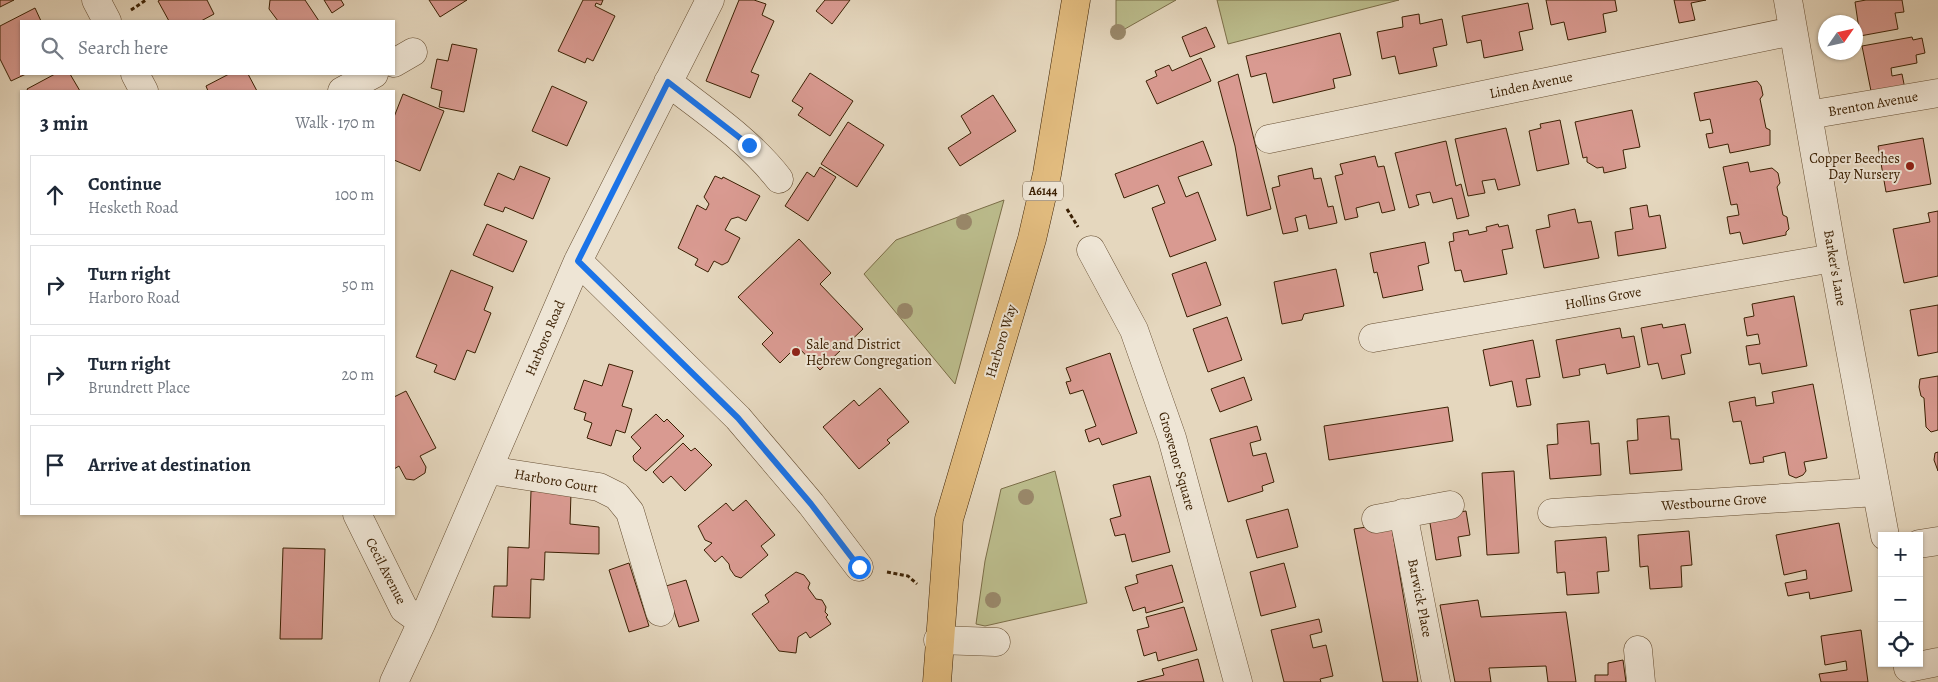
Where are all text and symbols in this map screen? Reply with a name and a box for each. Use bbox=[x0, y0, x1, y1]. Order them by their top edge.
north arrow bbox=[1818, 15, 1863, 60]
search box bbox=[20, 20, 395, 75]
icon: search bbox=[38, 34, 66, 62]
text: Search here bbox=[78, 35, 168, 61]
street label: Linden Avenue bbox=[1488, 67, 1574, 103]
street label: Brenton Avenue bbox=[1826, 87, 1920, 121]
text: 3 min bbox=[40, 109, 88, 137]
text: Walk · 170 m bbox=[295, 112, 375, 134]
route end bbox=[738, 134, 761, 157]
place label: Copper Beeches Day Nursery bbox=[1809, 149, 1901, 184]
marker: Copper Beeches Day Nursery bbox=[1904, 160, 1916, 172]
text: Continue bbox=[88, 171, 162, 197]
icon: ahead bbox=[41, 181, 69, 209]
road number: A6144 bbox=[1023, 182, 1063, 200]
text: 100 m bbox=[335, 184, 374, 206]
text: Hesketh Road bbox=[88, 197, 178, 219]
street label: Barker's Lane bbox=[1819, 228, 1851, 308]
text: Turn right bbox=[88, 261, 170, 287]
icon: right bbox=[41, 271, 69, 299]
text: 50 m bbox=[342, 274, 374, 296]
street label: Hollins Grove bbox=[1563, 282, 1643, 314]
text: Harboro Road bbox=[88, 287, 180, 309]
street label: Harboro Road bbox=[521, 297, 570, 379]
street label: Harboro Way bbox=[981, 301, 1021, 380]
place label: Sale and District Hebrew Congregation bbox=[806, 335, 932, 370]
marker: Sale and District Hebrew Congregation bbox=[790, 346, 802, 358]
text: Turn right bbox=[88, 351, 170, 377]
icon: right bbox=[41, 361, 69, 389]
text: 20 m bbox=[341, 364, 374, 386]
text: Brundrett Place bbox=[88, 377, 190, 399]
street label: Grosvenor Square bbox=[1154, 409, 1200, 513]
icon: arrive bbox=[41, 451, 69, 479]
text: Arrive at destination bbox=[88, 452, 251, 478]
street label: Harboro Court bbox=[513, 464, 599, 498]
street label: Westbourne Grove bbox=[1660, 489, 1767, 515]
map controls bbox=[1878, 532, 1923, 667]
button: + bbox=[1878, 532, 1923, 577]
street label: Cecil Avenue bbox=[361, 534, 411, 608]
route start bbox=[848, 556, 871, 579]
street label: Barwick Place bbox=[1403, 557, 1437, 639]
button: − bbox=[1878, 577, 1923, 622]
button: locate bbox=[1878, 622, 1923, 667]

